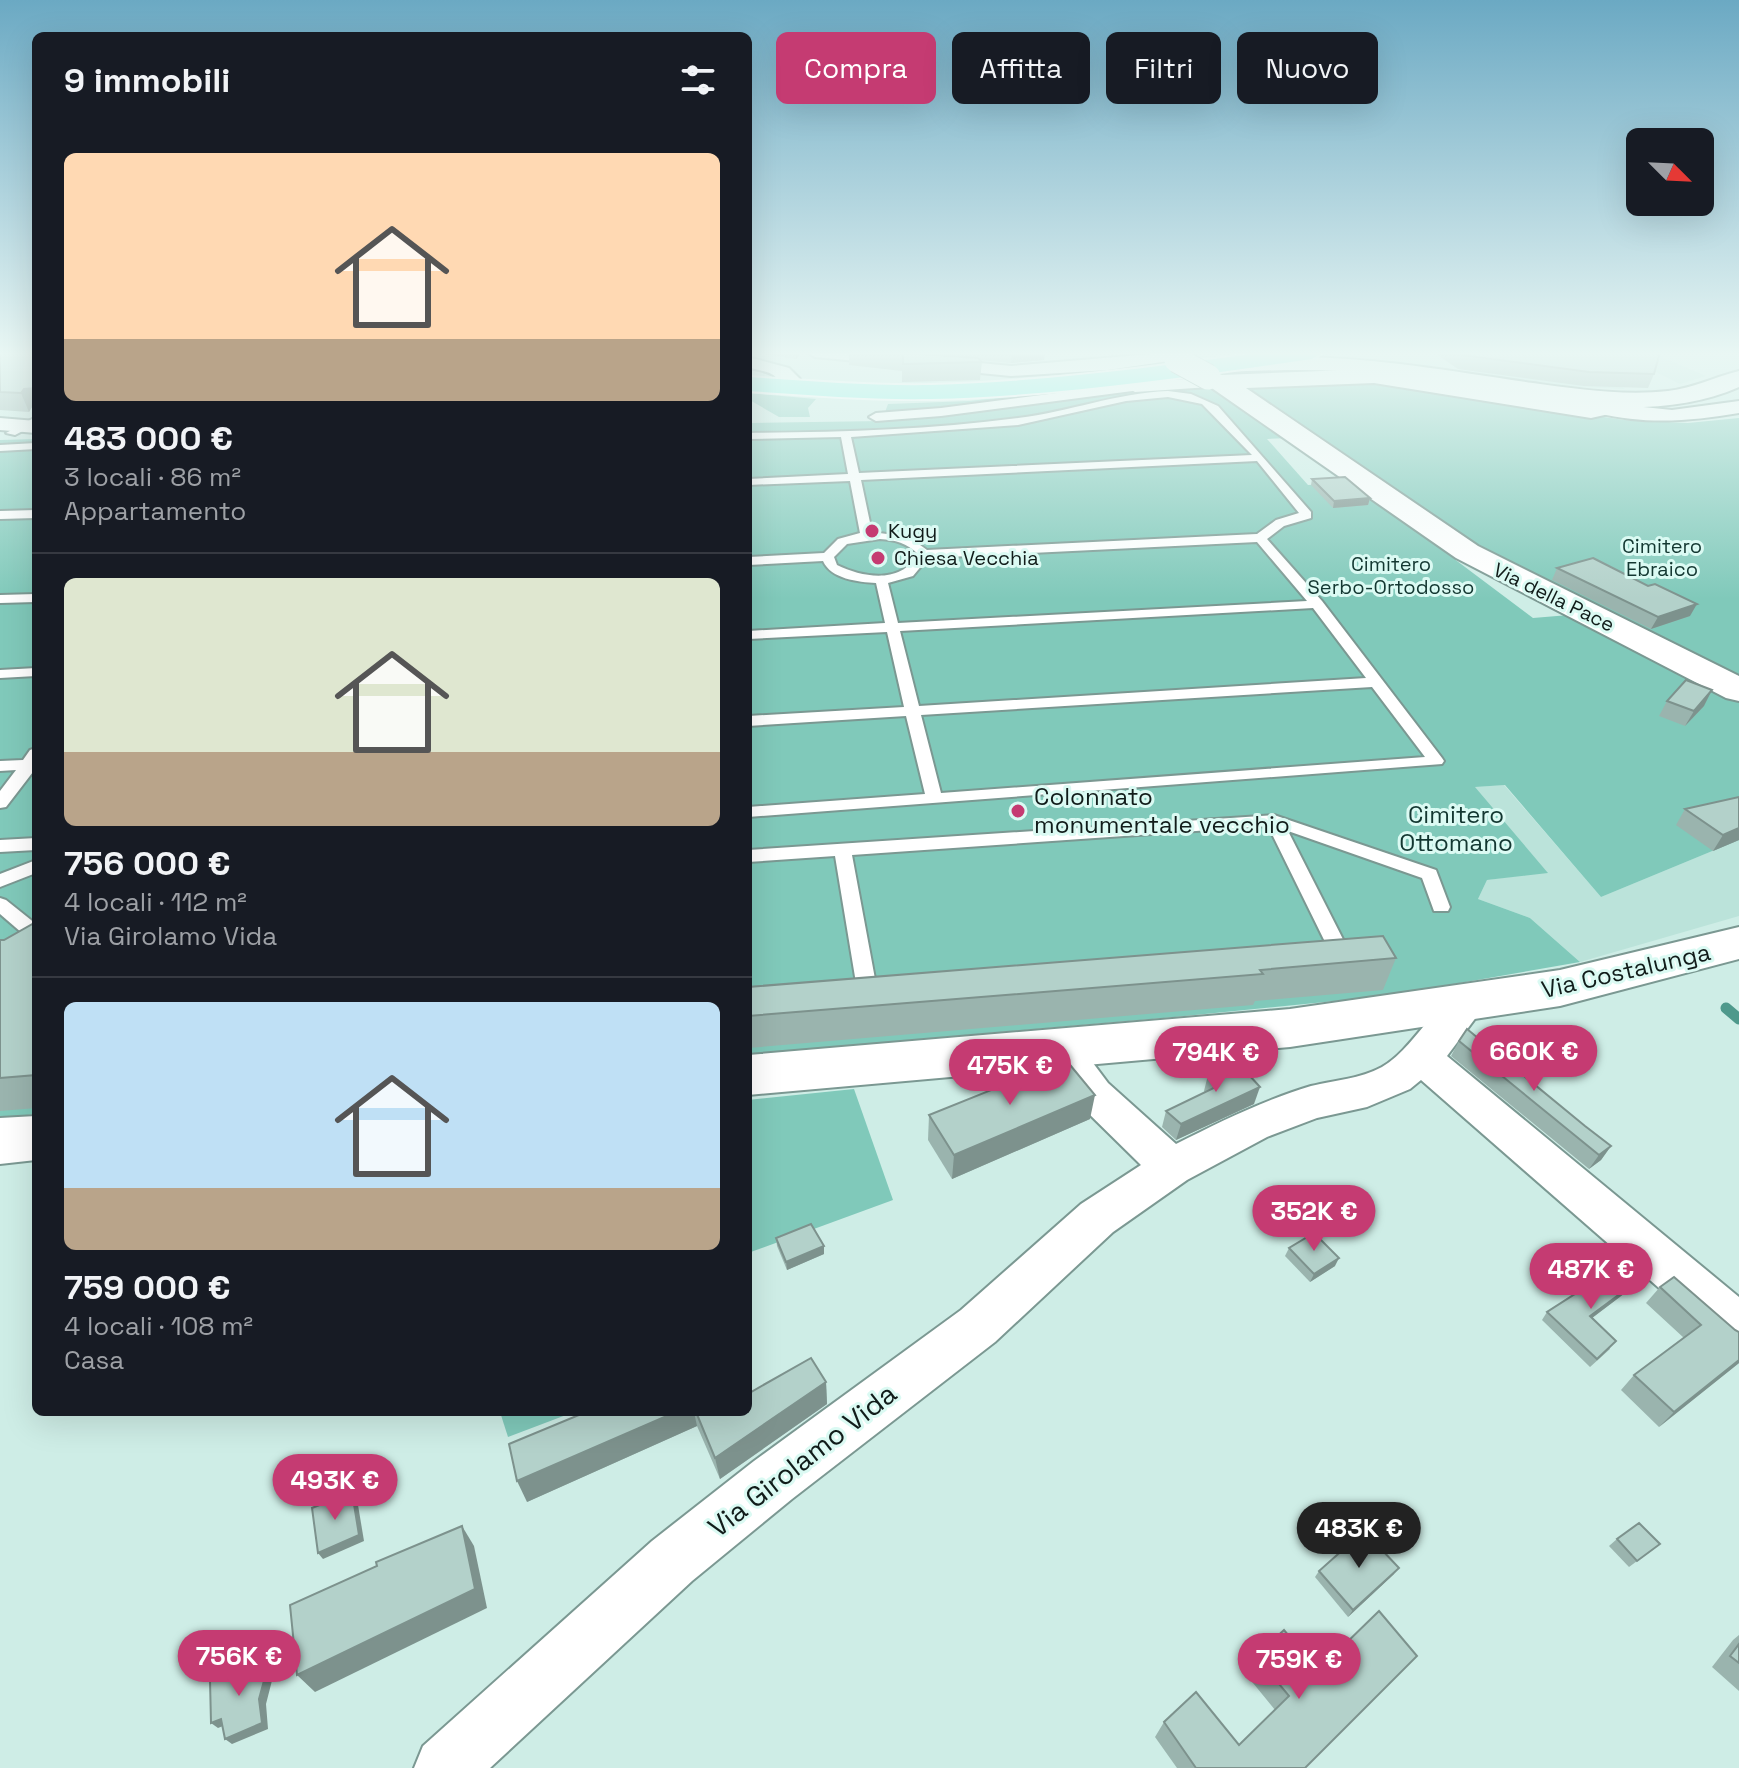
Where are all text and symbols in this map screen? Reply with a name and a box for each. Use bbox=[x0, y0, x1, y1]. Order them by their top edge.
chip: Compra bbox=[776, 32, 936, 104]
chip: Affitta bbox=[952, 32, 1090, 104]
chip: Filtri bbox=[1106, 32, 1221, 104]
chip: Nuovo bbox=[1237, 32, 1378, 104]
icon: filters bbox=[676, 58, 720, 102]
text: 9 immobili bbox=[64, 59, 230, 102]
north arrow bbox=[1626, 128, 1714, 216]
map controls bbox=[1626, 128, 1714, 216]
icon: home bbox=[320, 205, 464, 349]
text: 483 000 € bbox=[64, 417, 233, 460]
text: 3 locali · 86 m² bbox=[64, 460, 241, 494]
text: Appartamento bbox=[64, 494, 246, 528]
place label: Kugy bbox=[888, 518, 937, 544]
marker: Kugy bbox=[863, 522, 881, 540]
park label: Cimitero Ebraico bbox=[1622, 533, 1702, 582]
place label: Chiesa Vecchia bbox=[894, 545, 1039, 571]
marker: Chiesa Vecchia bbox=[869, 549, 887, 567]
park label: Cimitero Serbo-Ortodosso bbox=[1308, 551, 1474, 600]
street label: Via della Pace bbox=[1489, 556, 1619, 638]
icon: home bbox=[320, 630, 464, 774]
place label: Colonnato monumentale vecchio bbox=[1034, 781, 1290, 840]
park label: Cimitero Ottomano bbox=[1399, 799, 1513, 858]
marker: Colonnato monumentale vecchio bbox=[1009, 802, 1027, 820]
text: 756 000 € bbox=[64, 842, 231, 885]
text: 4 locali · 112 m² bbox=[64, 885, 247, 919]
text: Via Girolamo Vida bbox=[64, 919, 277, 953]
street label: Via Costalunga bbox=[1538, 936, 1714, 1005]
pin: 660K € bbox=[1469, 1025, 1599, 1093]
pin: 794K € bbox=[1151, 1026, 1281, 1094]
text: 660K € bbox=[1489, 1034, 1579, 1068]
text: 794K € bbox=[1172, 1035, 1260, 1069]
pin: 475K € bbox=[945, 1039, 1075, 1107]
text: 475K € bbox=[967, 1048, 1053, 1082]
icon: home bbox=[320, 1054, 464, 1198]
pin: 352K € bbox=[1249, 1185, 1379, 1253]
text: 352K € bbox=[1270, 1194, 1358, 1228]
pin: 487K € bbox=[1526, 1243, 1656, 1311]
text: 487K € bbox=[1548, 1252, 1634, 1286]
text: 759 000 € bbox=[64, 1266, 231, 1309]
text: 4 locali · 108 m² bbox=[64, 1309, 253, 1343]
text: Casa bbox=[64, 1343, 124, 1377]
street label: Via Girolamo Vida bbox=[700, 1375, 904, 1545]
pin: 493K € bbox=[270, 1454, 400, 1522]
text: 493K € bbox=[291, 1463, 379, 1497]
pin: 483K € bbox=[1294, 1502, 1424, 1570]
text: 483K € bbox=[1315, 1511, 1403, 1545]
pin: 756K € bbox=[174, 1630, 304, 1698]
pin: 759K € bbox=[1234, 1633, 1364, 1701]
text: 756K € bbox=[196, 1639, 282, 1673]
text: 759K € bbox=[1256, 1642, 1342, 1676]

